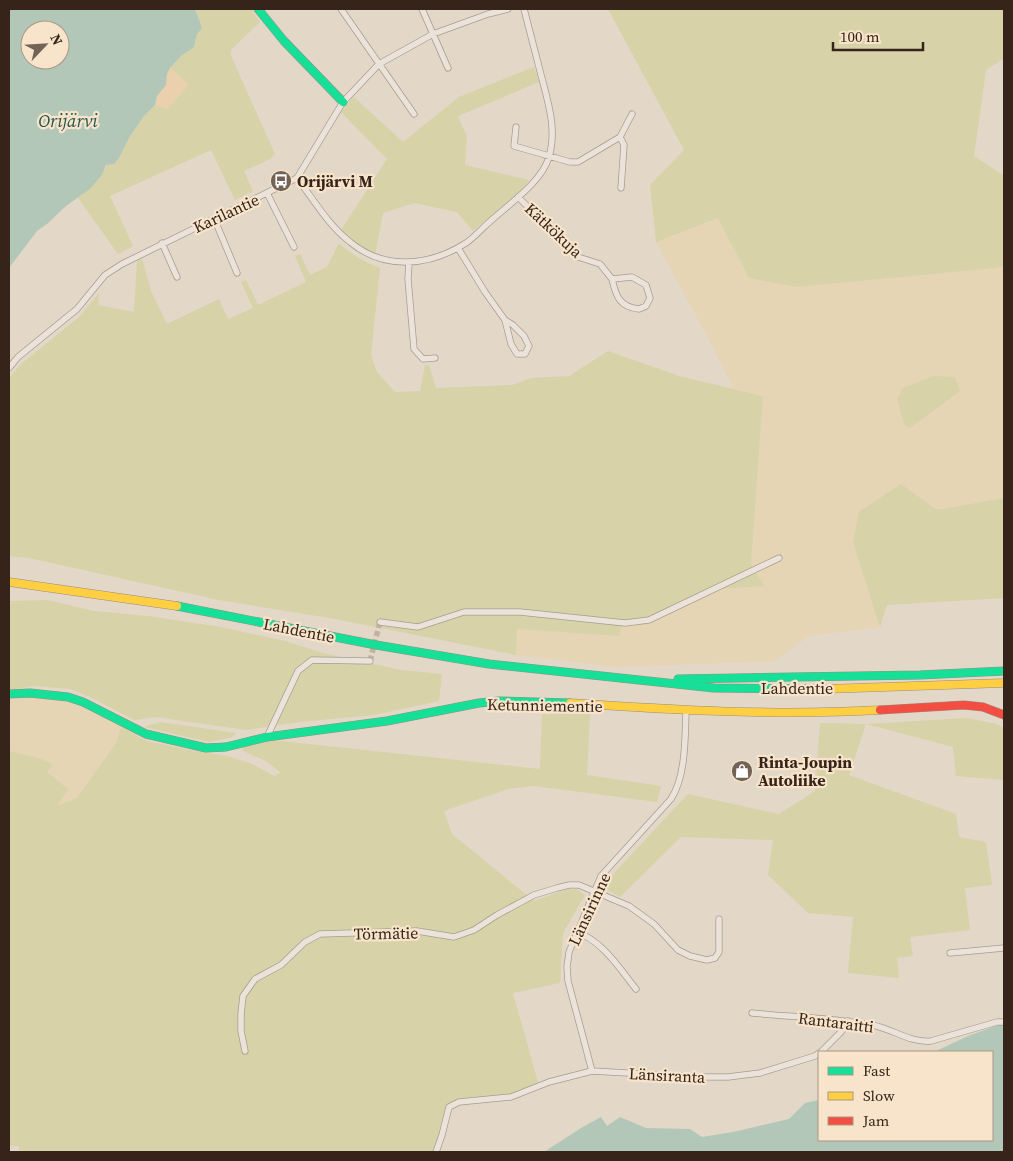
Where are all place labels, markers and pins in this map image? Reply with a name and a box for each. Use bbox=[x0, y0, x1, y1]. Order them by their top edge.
bus stop icon: Orijärvi M bbox=[269, 169, 293, 193]
place label: Orijärvi M bbox=[297, 170, 373, 192]
place label: Rinta-Joupin Autoliike bbox=[758, 751, 852, 791]
shop icon: Rinta-Joupin Autoliike bbox=[730, 759, 754, 783]

